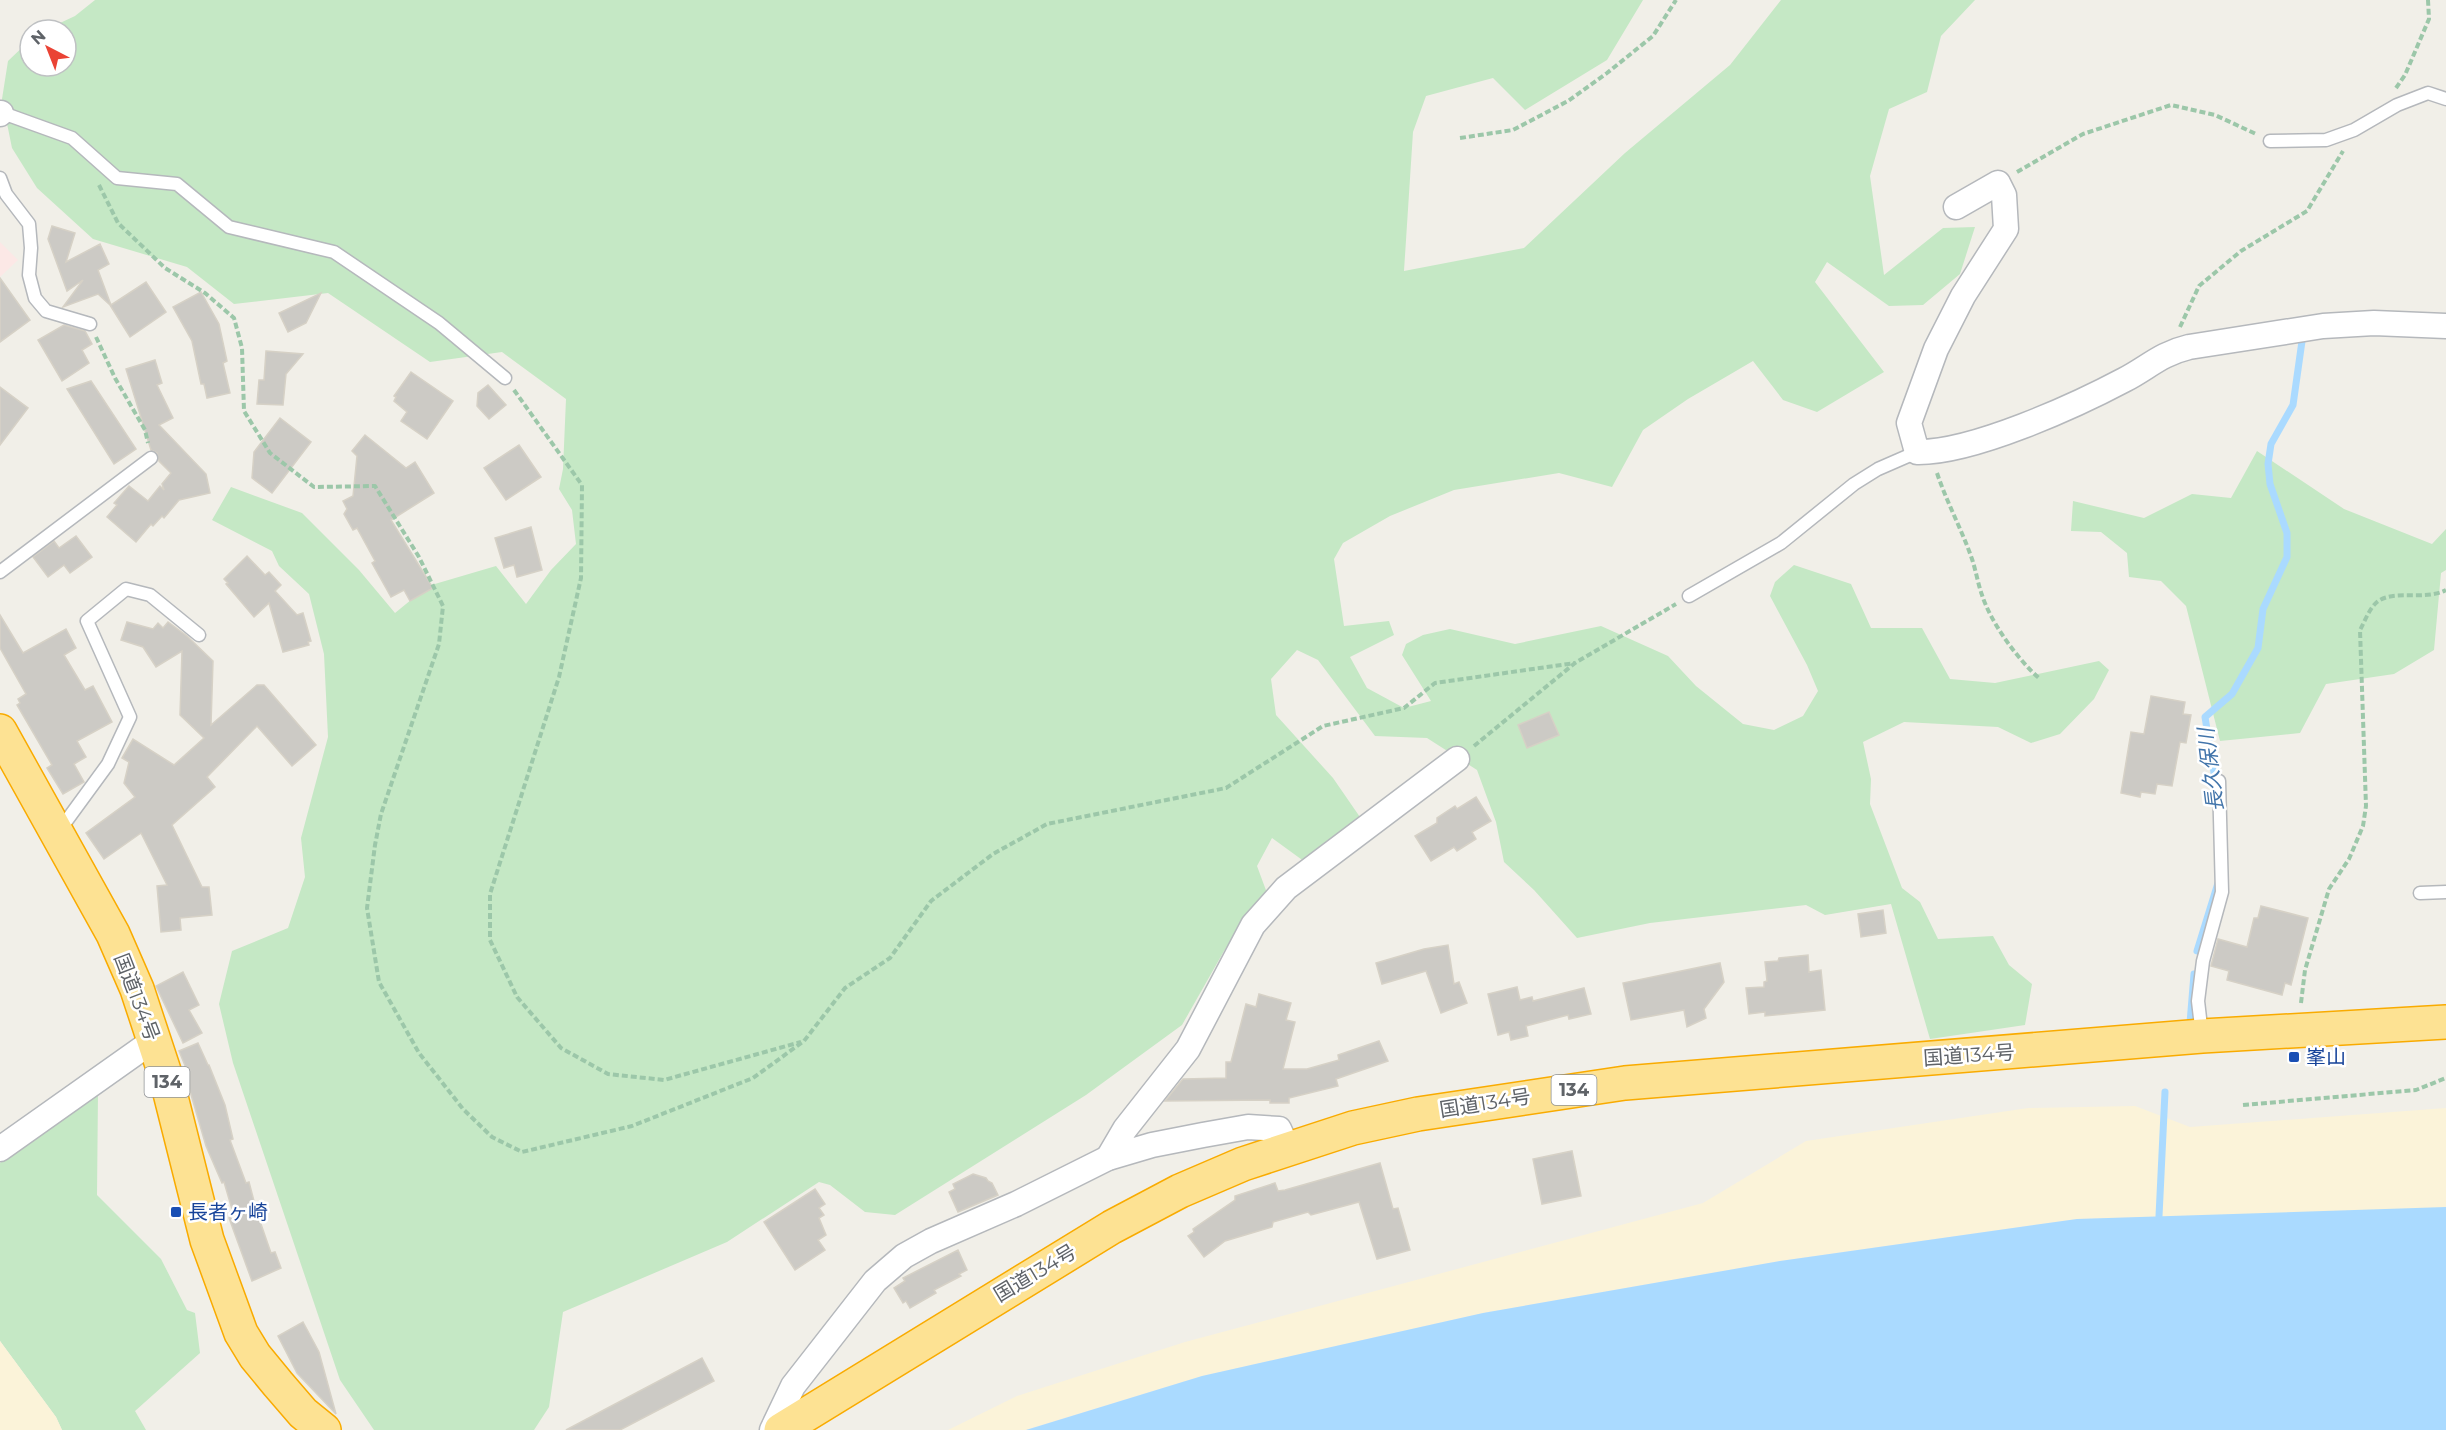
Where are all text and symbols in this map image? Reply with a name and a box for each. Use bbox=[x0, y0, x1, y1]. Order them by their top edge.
north arrow bbox=[18, 18, 78, 78]
text: N bbox=[27, 26, 49, 49]
water label: 長久保川 bbox=[2193, 725, 2228, 813]
street label: 国道134号 bbox=[109, 950, 165, 1044]
street label: 国道134号 bbox=[1922, 1040, 2016, 1070]
place label: 峯山 bbox=[2306, 1045, 2346, 1069]
marker: 峯山 bbox=[2287, 1050, 2301, 1064]
road number: 134 bbox=[144, 1067, 190, 1097]
road number: 134 bbox=[1552, 1075, 1596, 1105]
street label: 国道134号 bbox=[1438, 1084, 1532, 1122]
place label: 長者ヶ崎 bbox=[188, 1200, 268, 1224]
marker: 長者ヶ崎 bbox=[169, 1205, 183, 1219]
street label: 国道134号 bbox=[990, 1239, 1080, 1307]

